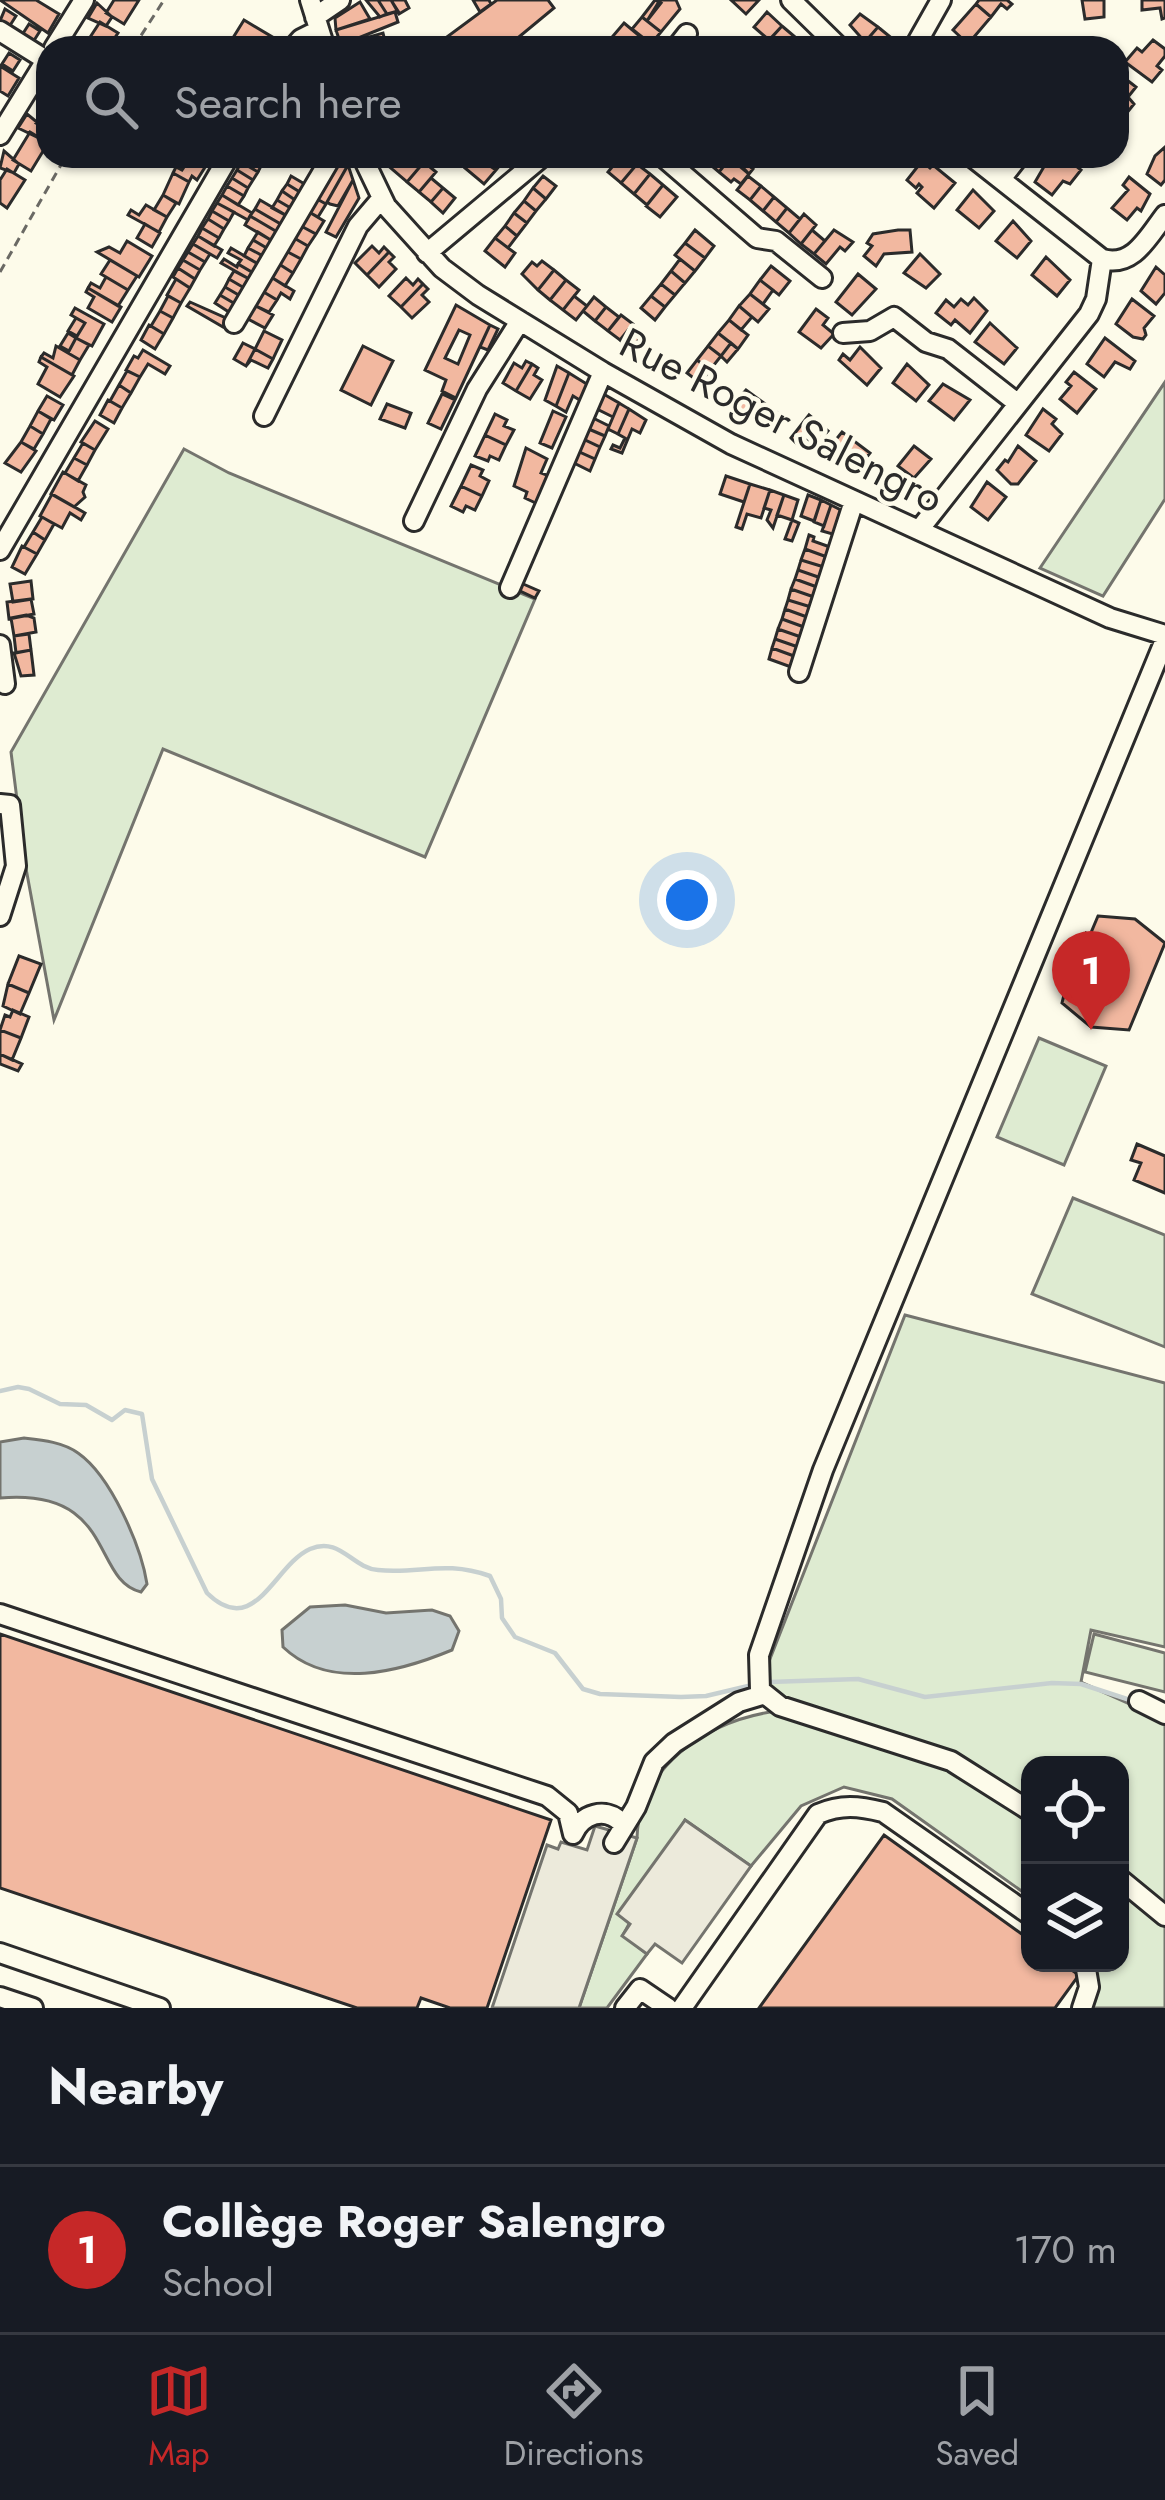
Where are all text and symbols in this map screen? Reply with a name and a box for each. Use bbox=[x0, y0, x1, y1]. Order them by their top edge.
search box bbox=[36, 36, 1129, 168]
icon: search bbox=[78, 69, 144, 135]
text: Search here bbox=[174, 70, 402, 135]
street label: Rue Roger Salengro bbox=[609, 312, 954, 528]
your location bbox=[657, 870, 717, 930]
pin: 1 bbox=[1052, 931, 1130, 1030]
map controls bbox=[1021, 1756, 1129, 1972]
button: locate bbox=[1021, 1756, 1129, 1864]
button: layers bbox=[1021, 1864, 1129, 1972]
text: Nearby bbox=[48, 2049, 223, 2123]
text: Collège Roger Salengro bbox=[162, 2189, 666, 2254]
text: 1 bbox=[77, 2221, 97, 2278]
text: 170 m bbox=[1013, 2221, 1117, 2278]
text: School bbox=[162, 2254, 274, 2311]
tab: Map bbox=[146, 2358, 212, 2477]
tab: Directions bbox=[504, 2358, 644, 2477]
tab: Saved bbox=[935, 2358, 1019, 2477]

